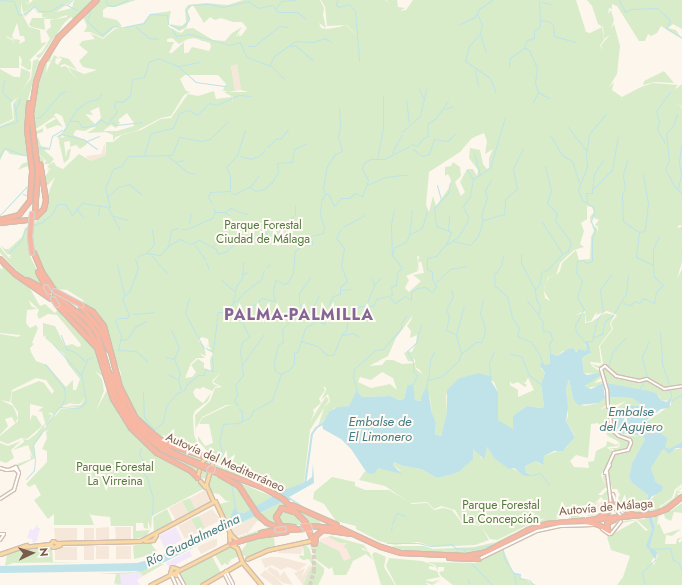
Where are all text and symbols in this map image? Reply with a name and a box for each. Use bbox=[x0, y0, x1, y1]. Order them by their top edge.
park label: Parque Forestal Ciudad de Málaga bbox=[216, 219, 310, 247]
district label: PALMA-PALMILLA bbox=[224, 305, 374, 325]
water label: Embalse del Agujero bbox=[599, 405, 663, 436]
water label: Embalse de El Limonero bbox=[348, 415, 412, 446]
street label: Autovía del Mediterráneo bbox=[163, 430, 287, 496]
park label: Parque Forestal La Virreina bbox=[76, 461, 154, 489]
street label: Autovía de Málaga bbox=[558, 497, 654, 519]
park label: Parque Forestal La Concepción bbox=[462, 499, 540, 527]
water label: Río Guadalmedina bbox=[143, 511, 243, 571]
north arrow bbox=[12, 533, 52, 573]
text: N bbox=[36, 547, 52, 557]

